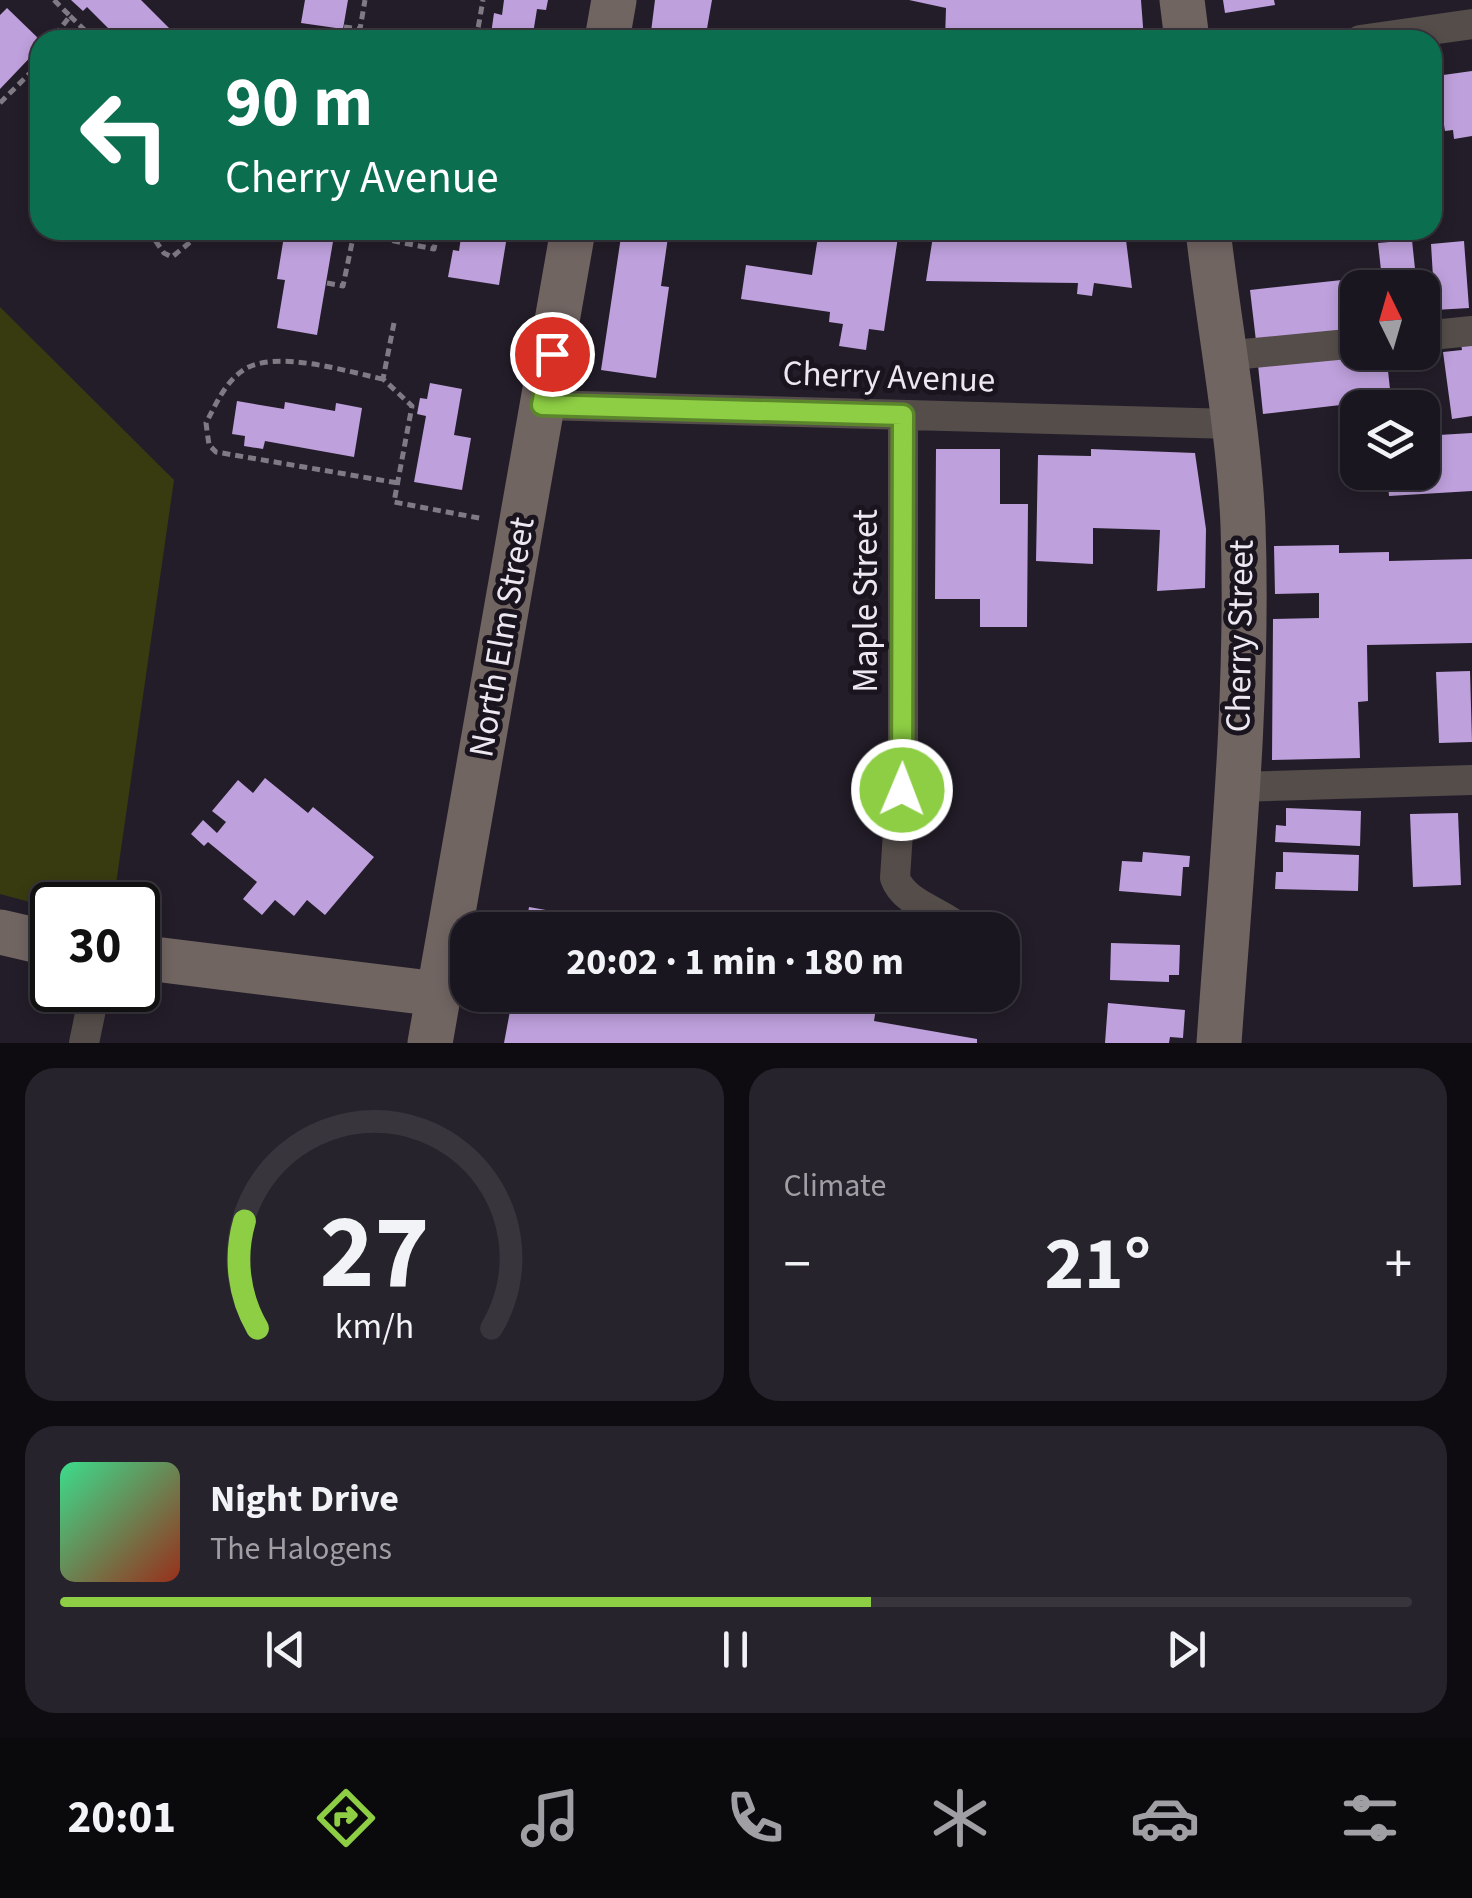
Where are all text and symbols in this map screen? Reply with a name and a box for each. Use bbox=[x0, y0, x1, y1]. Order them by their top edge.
text: 90 m bbox=[225, 53, 373, 153]
icon: left bbox=[60, 70, 190, 200]
text: Cherry Avenue bbox=[225, 146, 499, 210]
north arrow bbox=[1340, 270, 1440, 370]
map controls bbox=[1340, 270, 1440, 490]
pin bbox=[510, 312, 595, 397]
icon: arrive bbox=[525, 327, 580, 382]
street label: Cherry Avenue bbox=[782, 348, 996, 406]
button: layers bbox=[1340, 390, 1440, 490]
street label: Maple Street bbox=[841, 509, 891, 693]
street label: North Elm Street bbox=[456, 513, 548, 761]
street label: Cherry Street bbox=[1213, 539, 1267, 733]
position arrow bbox=[850, 738, 954, 842]
speed limit sign: 30 bbox=[30, 882, 160, 1012]
text: 20:02 · 1 min · 180 m bbox=[566, 935, 904, 989]
text: Climate bbox=[784, 1163, 886, 1209]
text: 27 bbox=[319, 1180, 429, 1328]
text: 21° bbox=[1044, 1211, 1151, 1318]
text: − bbox=[784, 1226, 811, 1304]
text: + bbox=[1385, 1226, 1412, 1304]
text: km/h bbox=[335, 1301, 414, 1352]
text: Night Drive bbox=[210, 1472, 399, 1526]
text: The Halogens bbox=[210, 1526, 392, 1572]
icon: previous bbox=[258, 1622, 313, 1677]
icon: pause bbox=[708, 1622, 763, 1677]
icon: next bbox=[1159, 1622, 1214, 1677]
icon: directions bbox=[311, 1783, 381, 1853]
icon: music bbox=[515, 1783, 585, 1853]
icon: phone bbox=[720, 1783, 790, 1853]
icon: climate bbox=[925, 1783, 995, 1853]
icon: car bbox=[1130, 1783, 1200, 1853]
icon: filters bbox=[1335, 1783, 1405, 1853]
text: 20:01 bbox=[67, 1786, 176, 1850]

